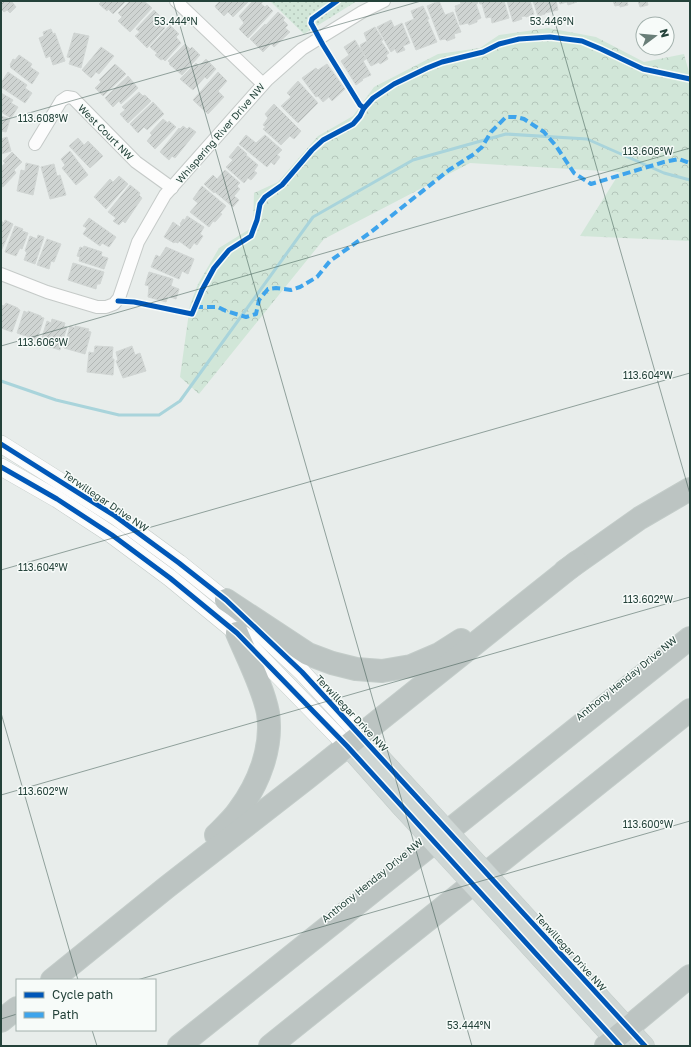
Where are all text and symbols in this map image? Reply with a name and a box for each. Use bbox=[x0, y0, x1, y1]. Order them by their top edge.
text: 53.444°N bbox=[154, 15, 198, 27]
text: 53.446°N bbox=[530, 15, 574, 27]
north arrow bbox=[635, 16, 675, 56]
text: N bbox=[658, 27, 672, 39]
street label: Whispering River Drive NW bbox=[173, 80, 267, 185]
street label: West Court NW bbox=[76, 102, 136, 162]
text: 113.608°W bbox=[18, 112, 69, 124]
text: 113.606°W bbox=[623, 145, 674, 157]
text: 113.606°W bbox=[18, 336, 69, 348]
text: 113.604°W bbox=[623, 369, 673, 381]
street label: Terwillegar Drive NW bbox=[61, 468, 151, 534]
text: 113.604°W bbox=[18, 561, 68, 573]
text: 113.602°W bbox=[623, 593, 673, 605]
street label: Anthony Henday Drive NW bbox=[573, 633, 679, 723]
street label: Terwillegar Drive NW bbox=[313, 672, 391, 754]
text: 113.602°W bbox=[18, 785, 68, 797]
text: 113.600°W bbox=[623, 818, 674, 830]
street label: Anthony Henday Drive NW bbox=[319, 835, 425, 925]
street label: Terwillegar Drive NW bbox=[533, 911, 609, 994]
legend bbox=[16, 979, 156, 1031]
text: Cycle path bbox=[52, 987, 113, 1002]
text: Path bbox=[52, 1007, 79, 1022]
text: 53.444°N bbox=[447, 1019, 491, 1031]

